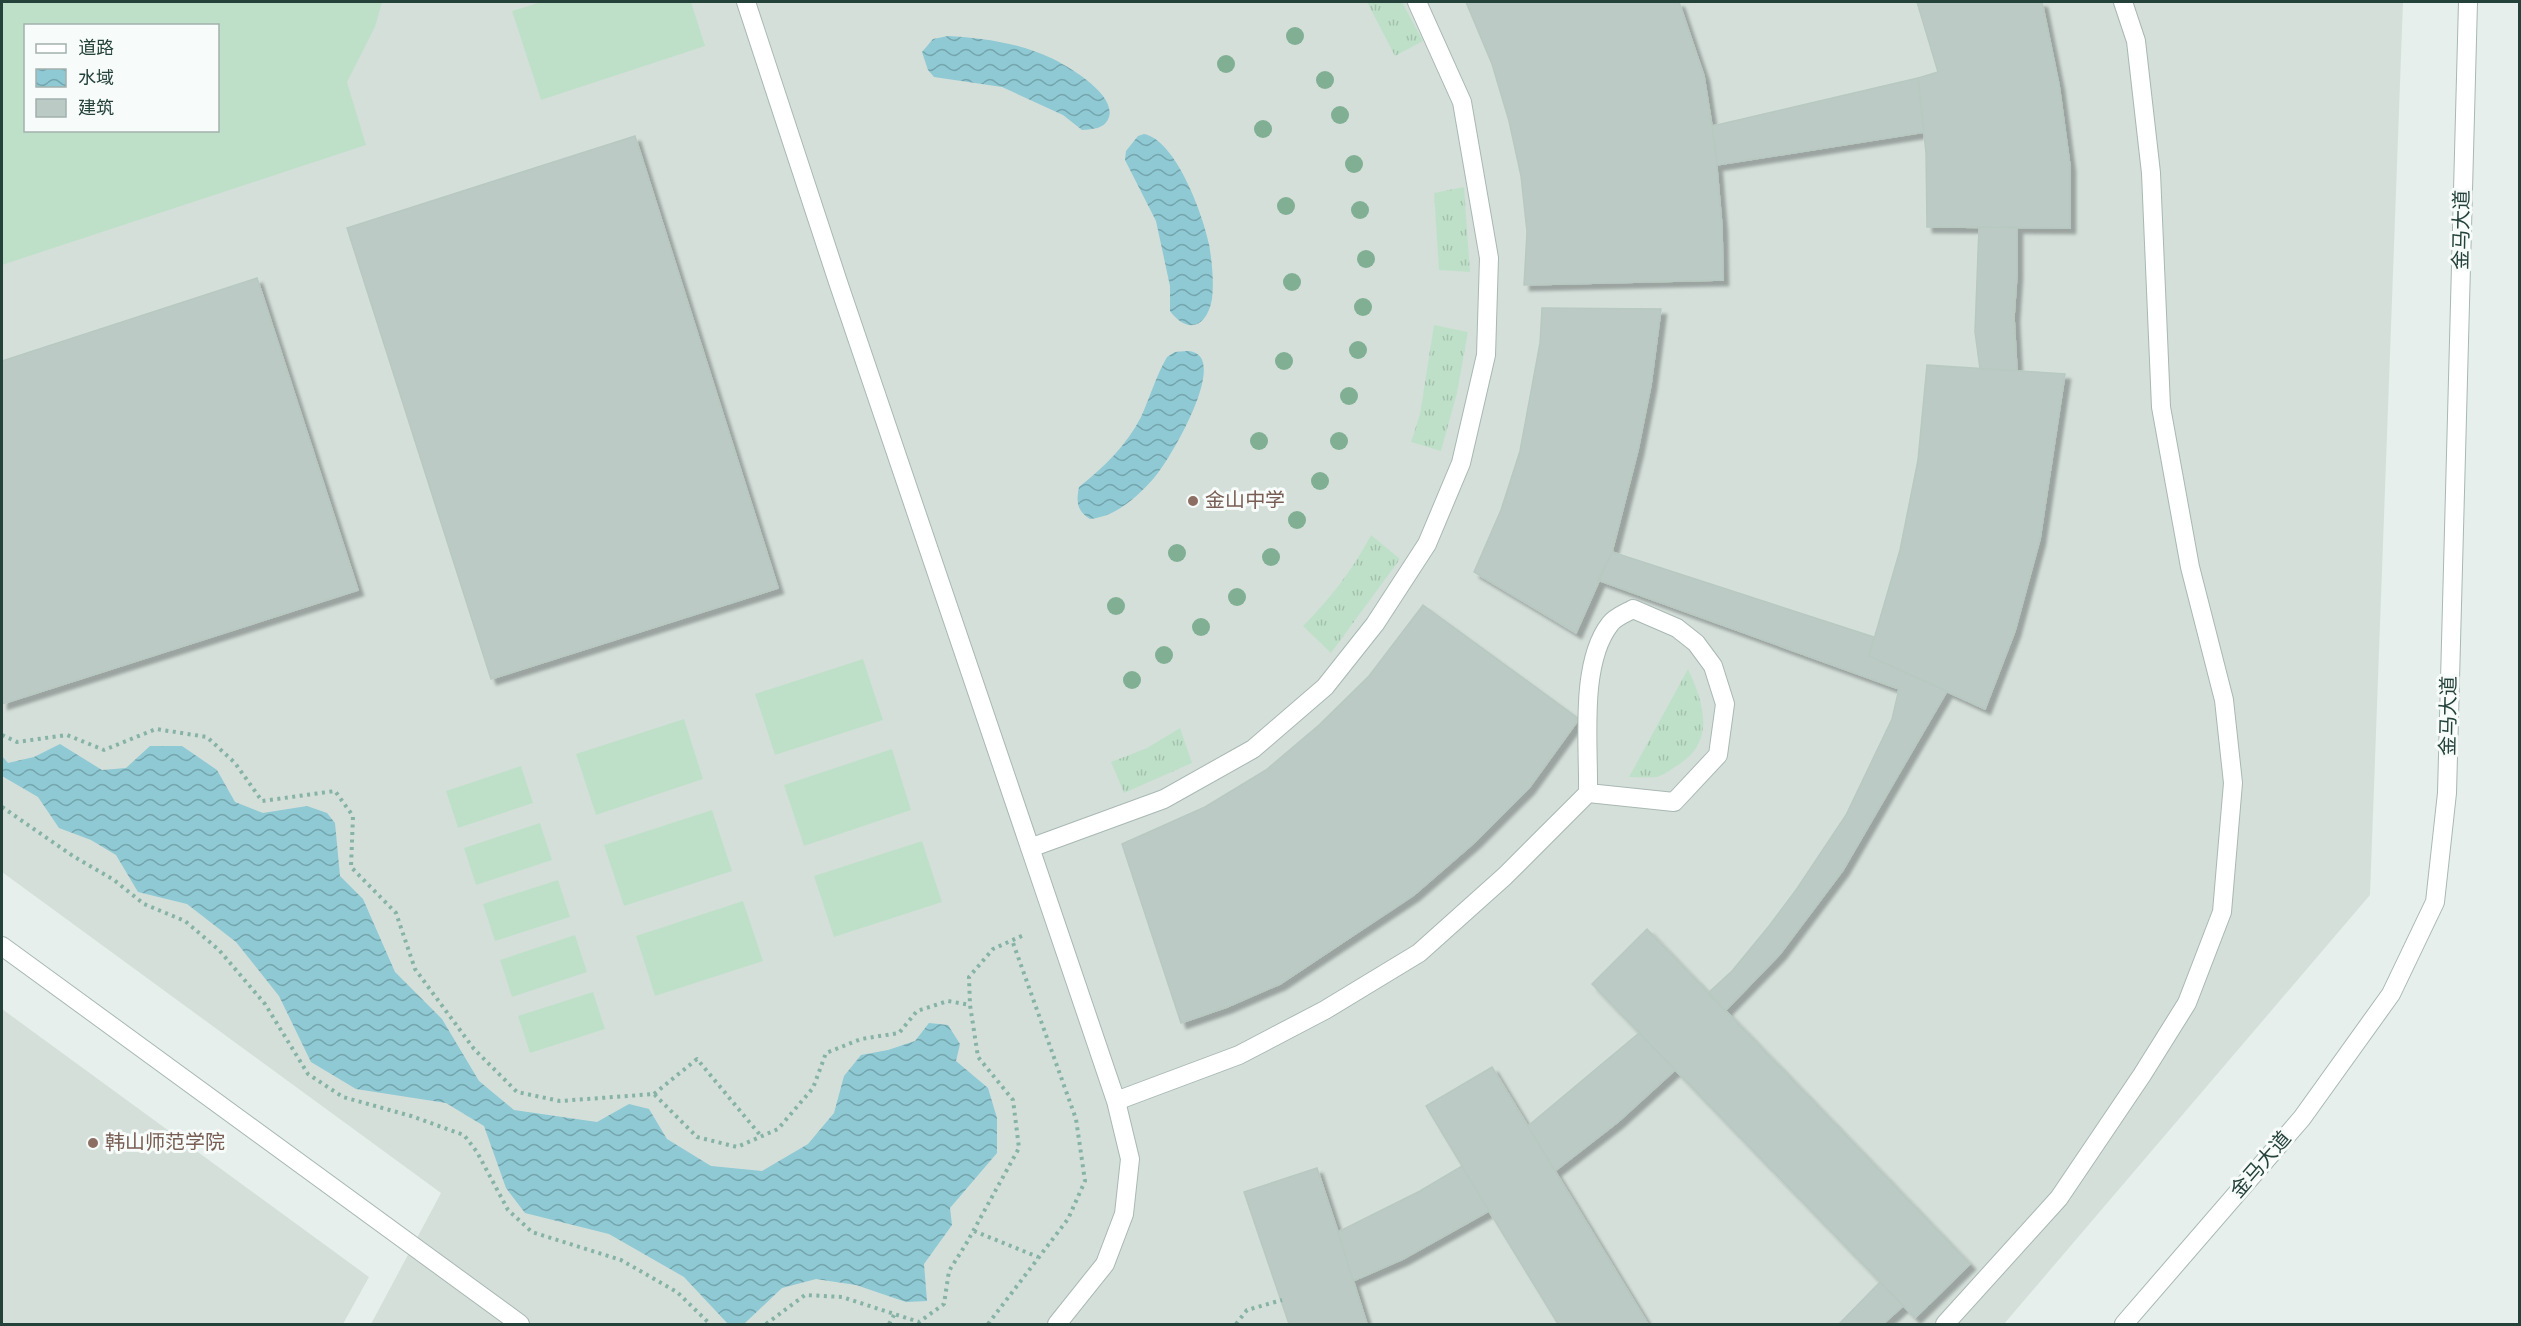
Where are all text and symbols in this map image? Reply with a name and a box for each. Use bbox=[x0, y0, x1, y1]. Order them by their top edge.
legend bbox=[24, 24, 219, 132]
text: 道路 bbox=[78, 38, 114, 59]
text: 水域 bbox=[78, 68, 114, 89]
text: 建筑 bbox=[78, 98, 114, 119]
street label: 金马大道 bbox=[2449, 190, 2475, 270]
place label: 金山中学 bbox=[1205, 489, 1285, 513]
marker: 金山中学 bbox=[1186, 494, 1200, 508]
street label: 金马大道 bbox=[2436, 676, 2462, 756]
street label: 金马大道 bbox=[2226, 1127, 2296, 1203]
place label: 韩山师范学院 bbox=[105, 1131, 225, 1155]
marker: 韩山师范学院 bbox=[86, 1136, 100, 1150]

